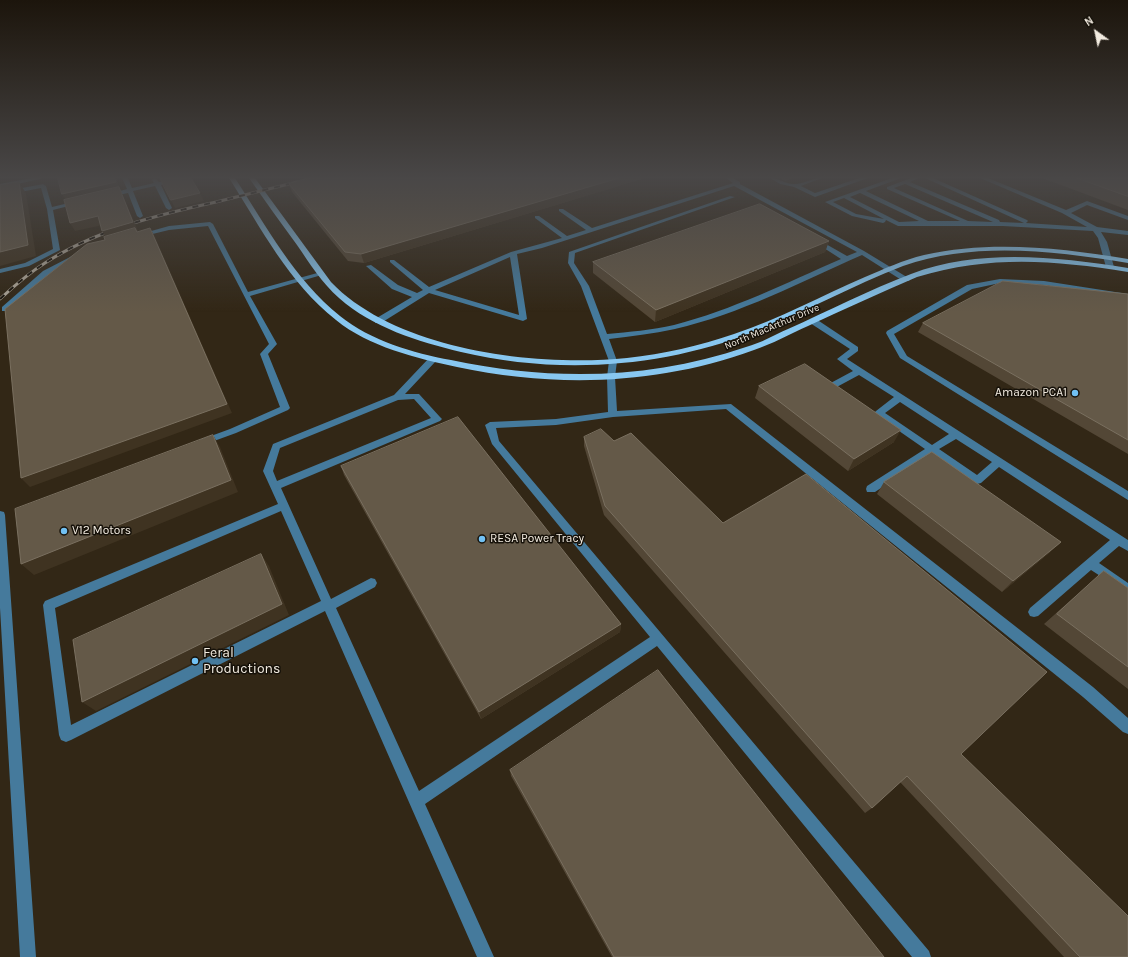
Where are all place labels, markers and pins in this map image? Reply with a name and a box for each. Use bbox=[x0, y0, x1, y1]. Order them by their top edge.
place label: Amazon PCA1 bbox=[995, 386, 1067, 400]
marker: Amazon PCA1 bbox=[1070, 388, 1080, 398]
place label: V12 Motors bbox=[72, 524, 131, 538]
marker: V12 Motors bbox=[59, 526, 69, 536]
place label: RESA Power Tracy bbox=[490, 532, 584, 546]
marker: RESA Power Tracy bbox=[477, 534, 487, 544]
place label: Feral Productions bbox=[203, 645, 280, 678]
marker: Feral Productions bbox=[190, 656, 200, 666]

